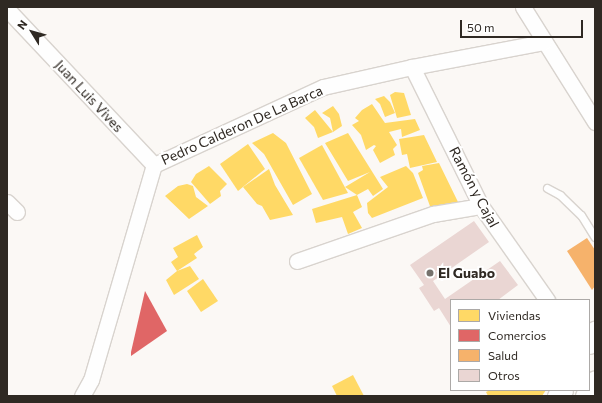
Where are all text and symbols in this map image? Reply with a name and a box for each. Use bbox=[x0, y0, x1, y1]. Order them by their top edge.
north arrow bbox=[12, 12, 52, 52]
scale bar bbox=[462, 12, 585, 38]
text: N bbox=[14, 17, 30, 32]
text: 50 m bbox=[467, 20, 495, 34]
street label: Juan Luis Vives bbox=[51, 57, 127, 135]
street label: Pedro Calderon De La Barca bbox=[159, 82, 325, 168]
street label: Ramón y Cajal bbox=[446, 144, 502, 230]
place label: El Guabo bbox=[438, 265, 495, 281]
marker: El Guabo bbox=[425, 268, 435, 278]
legend bbox=[450, 299, 590, 391]
text: Viviendas bbox=[488, 308, 540, 322]
text: Comercios bbox=[488, 328, 546, 342]
text: Salud bbox=[488, 348, 518, 362]
text: Otros bbox=[488, 368, 520, 382]

